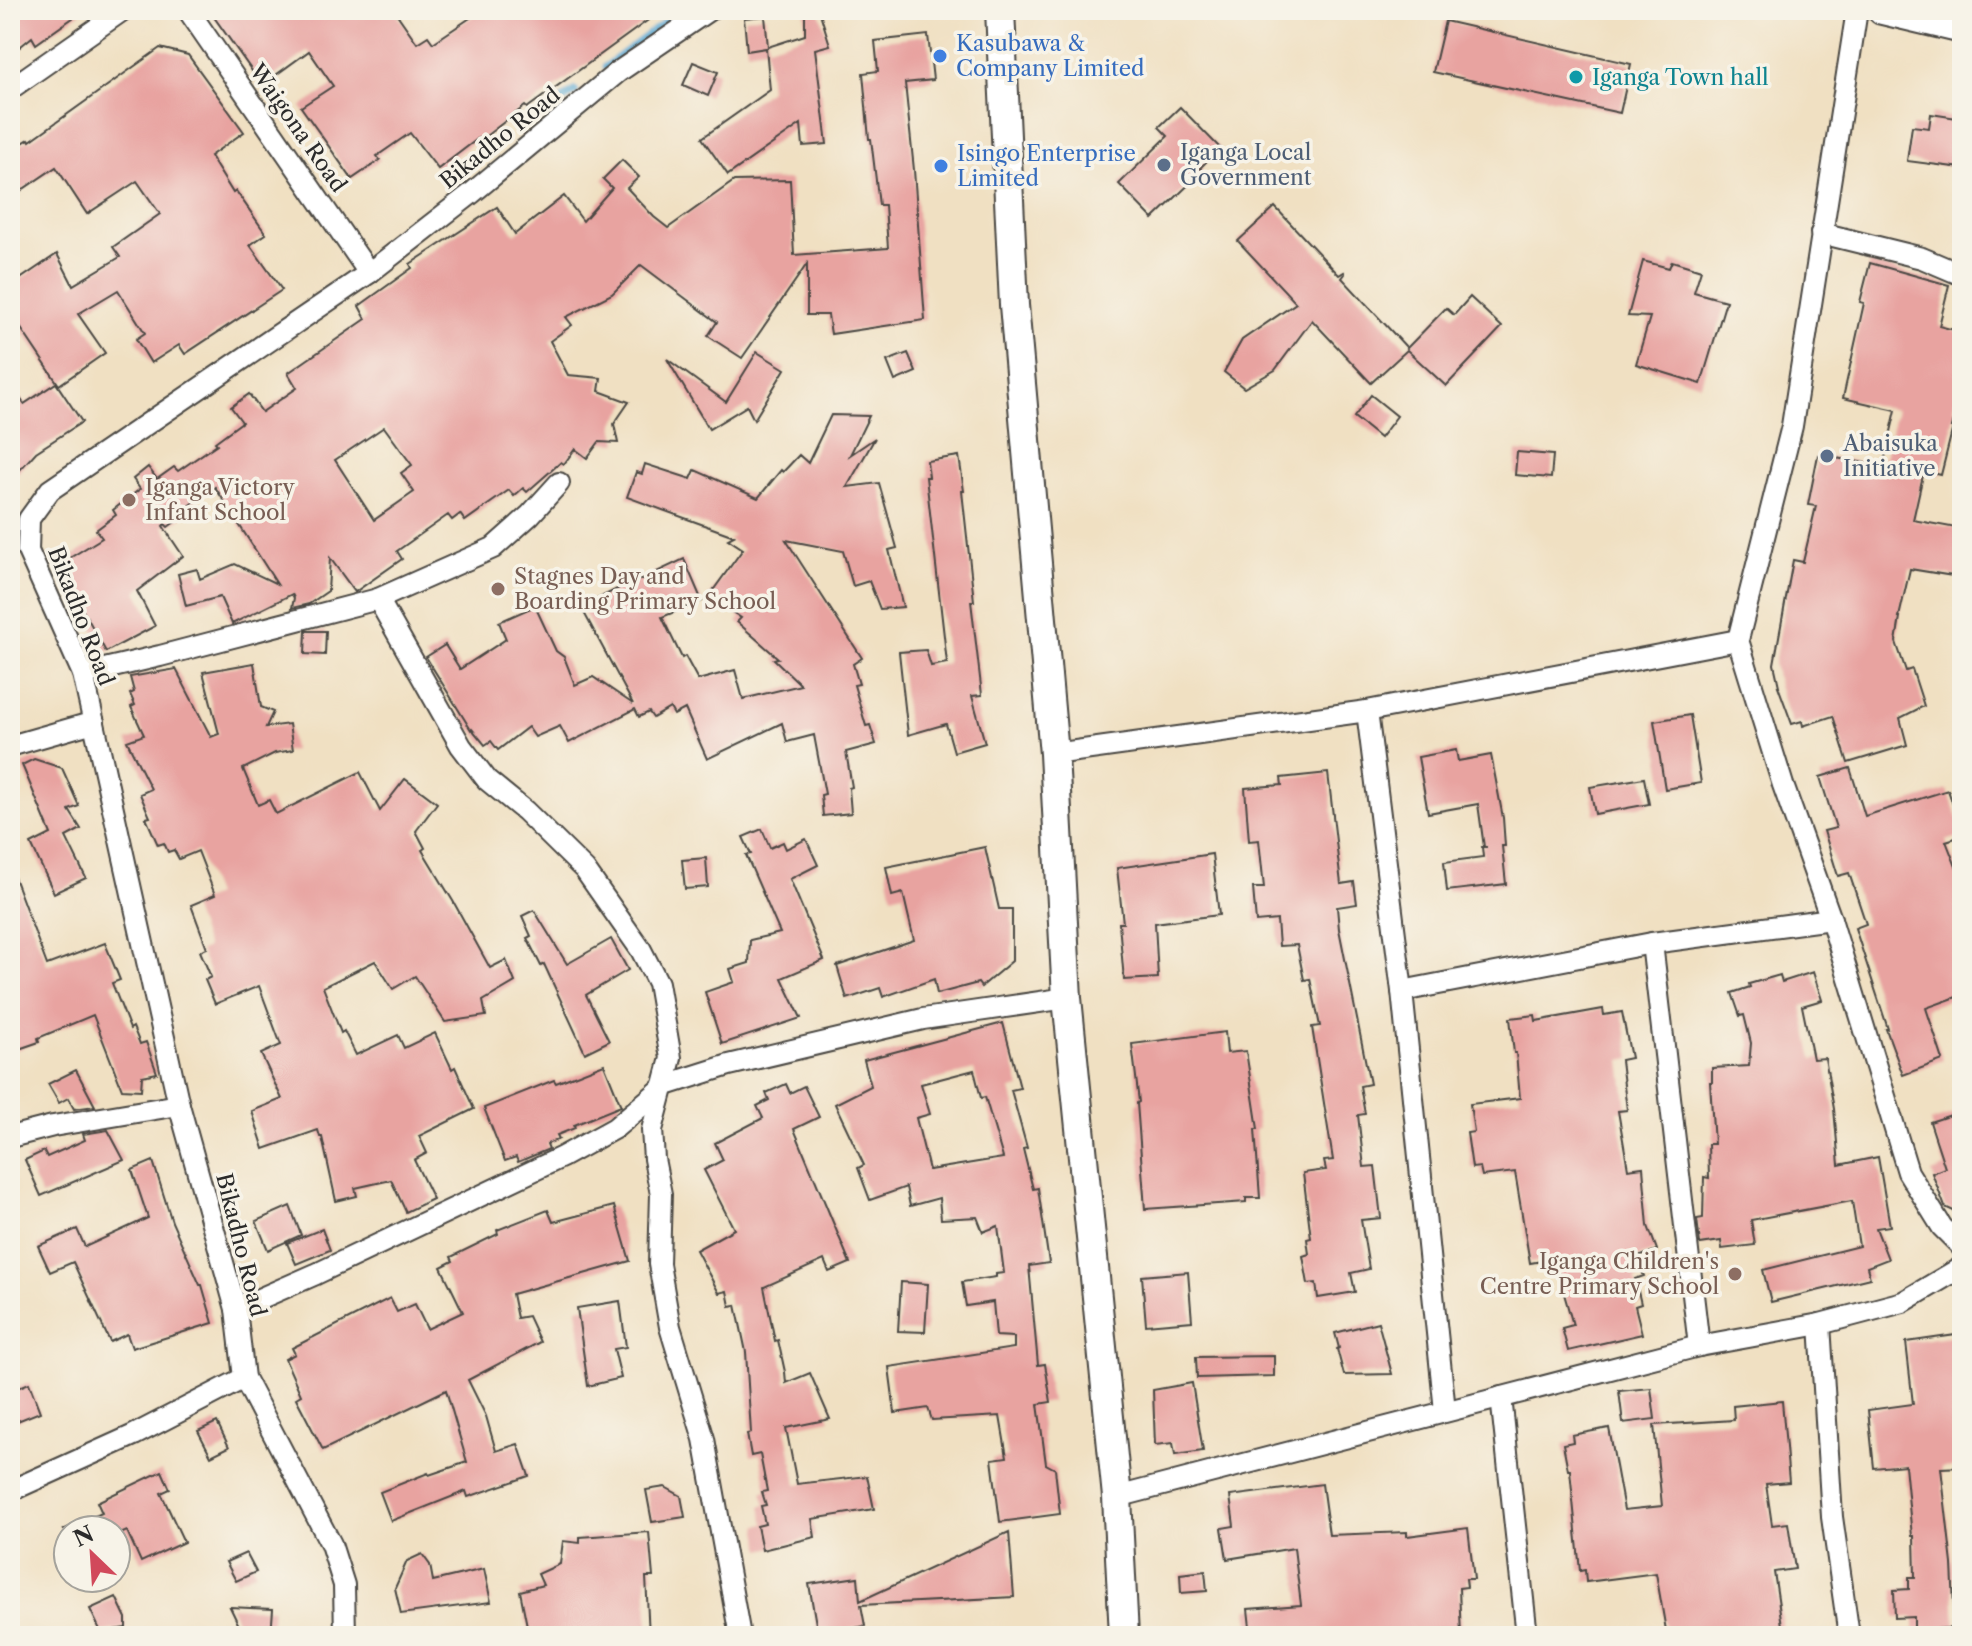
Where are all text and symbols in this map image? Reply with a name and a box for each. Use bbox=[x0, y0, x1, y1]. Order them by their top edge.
place label: Kasubawa & Company Limited bbox=[956, 30, 1145, 82]
marker: Kasubawa & Company Limited bbox=[931, 47, 949, 65]
street label: Waigona Road bbox=[243, 58, 352, 198]
place label: Iganga Town hall bbox=[1592, 64, 1769, 91]
marker: Iganga Town hall bbox=[1567, 68, 1585, 86]
street label: Bikadho Road bbox=[434, 81, 566, 195]
place label: Iganga Local Government bbox=[1180, 139, 1312, 191]
place label: Isingo Enterprise Limited bbox=[957, 140, 1136, 192]
marker: Iganga Local Government bbox=[1155, 156, 1173, 174]
marker: Isingo Enterprise Limited bbox=[932, 157, 950, 175]
place label: Abaisuka Initiative bbox=[1842, 430, 1938, 482]
marker: Abaisuka Initiative bbox=[1818, 447, 1836, 465]
place label: Iganga Victory Infant School bbox=[145, 474, 295, 526]
marker: Iganga Victory Infant School bbox=[120, 491, 138, 509]
street label: Bikadho Road bbox=[42, 543, 120, 689]
place label: Stagnes Day and Boarding Primary School bbox=[514, 563, 777, 615]
marker: Stagnes Day and Boarding Primary School bbox=[489, 580, 507, 598]
street label: Bikadho Road bbox=[210, 1171, 272, 1319]
place label: Iganga Children's Centre Primary School bbox=[1480, 1248, 1719, 1300]
marker: Iganga Children's Centre Primary School bbox=[1726, 1265, 1744, 1283]
north arrow bbox=[52, 1514, 132, 1594]
text: N bbox=[69, 1520, 98, 1553]

